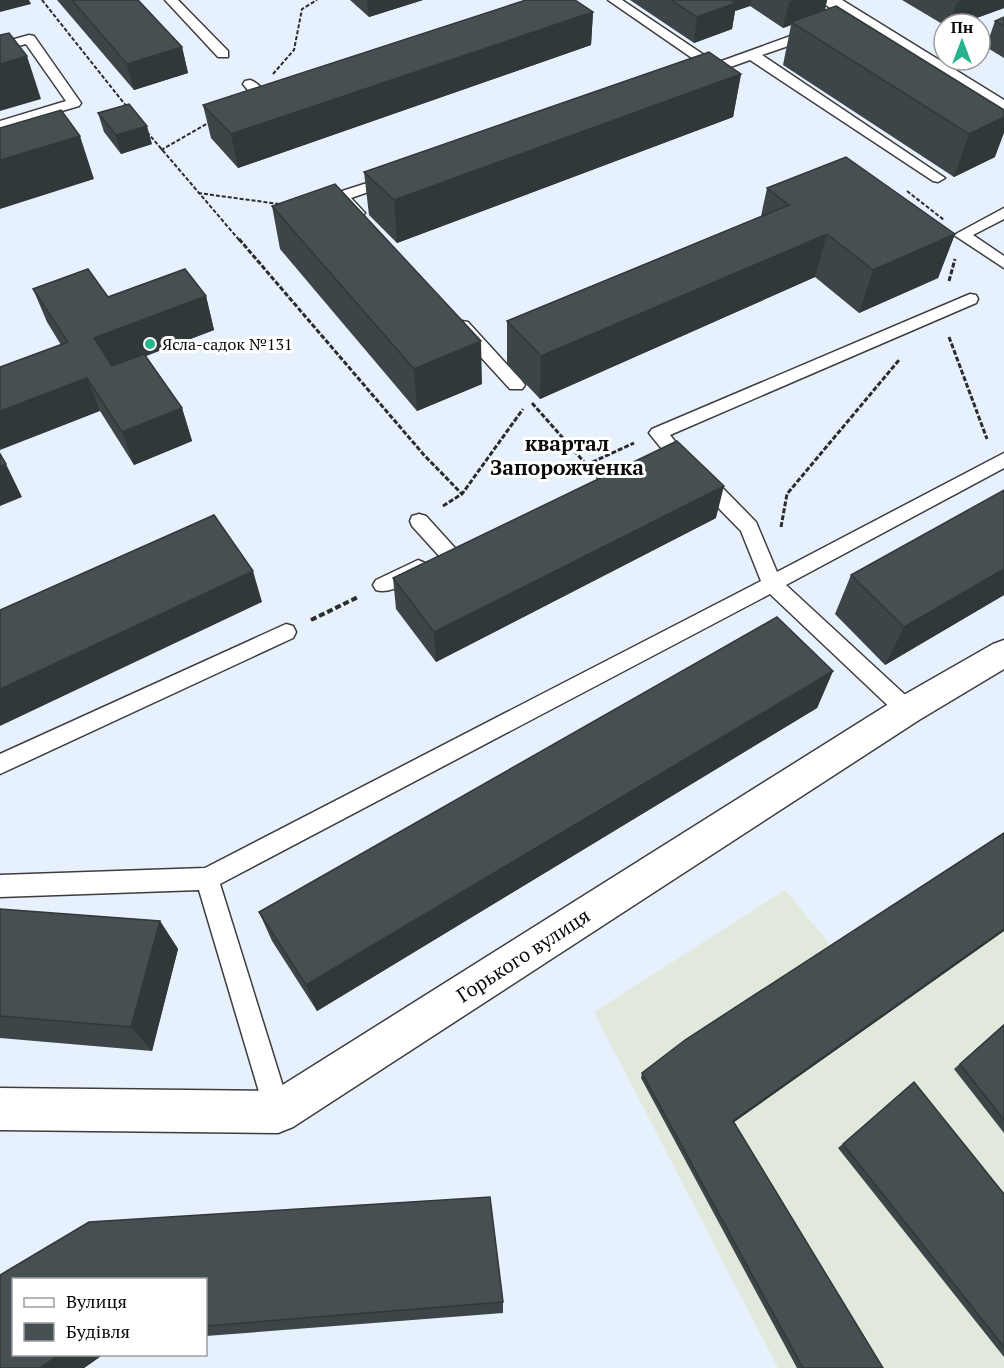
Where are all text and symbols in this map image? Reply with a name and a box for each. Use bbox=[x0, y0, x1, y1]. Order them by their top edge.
north arrow bbox=[932, 12, 992, 72]
text: Пн bbox=[951, 16, 974, 38]
place label: Ясла-садок №131 bbox=[162, 333, 293, 355]
marker: Ясла-садок №131 bbox=[143, 337, 157, 351]
district label: квартал Запорожченка bbox=[490, 429, 644, 481]
street label: Горького вулиця bbox=[451, 902, 595, 1008]
legend bbox=[12, 1278, 207, 1356]
text: Вулиця bbox=[66, 1289, 127, 1313]
text: Будівля bbox=[66, 1319, 130, 1343]

